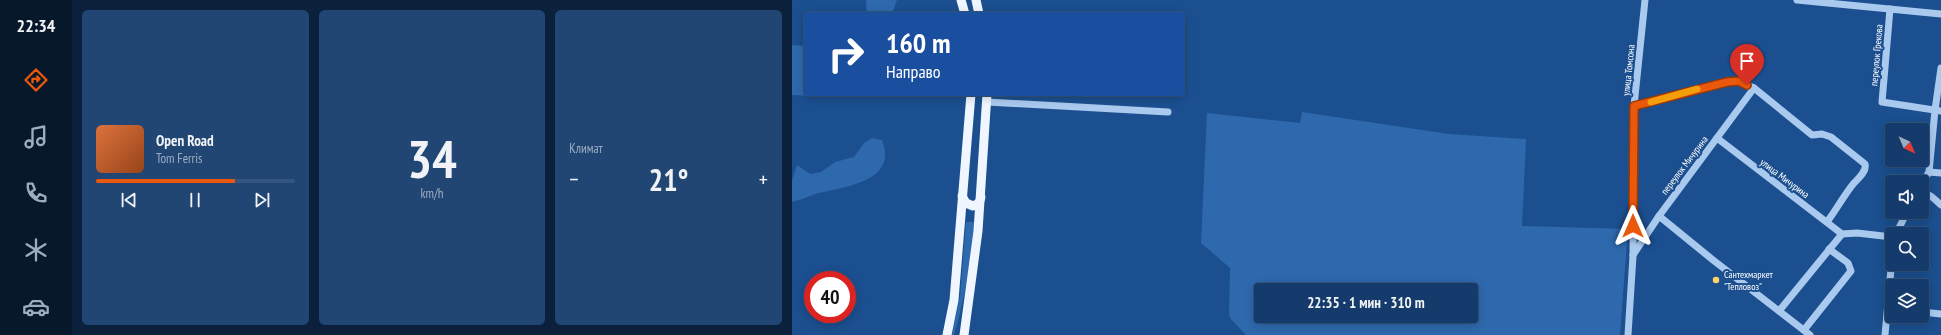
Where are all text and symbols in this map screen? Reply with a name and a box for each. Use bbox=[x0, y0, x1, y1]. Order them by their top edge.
text: 22:34 bbox=[17, 14, 55, 37]
text: 160 m bbox=[886, 24, 950, 61]
street label: переулок Грекова bbox=[1867, 24, 1886, 87]
icon: right bbox=[820, 28, 872, 80]
street label: улица Томсона bbox=[1619, 44, 1638, 96]
pin bbox=[1730, 44, 1764, 85]
icon: arrive bbox=[1736, 50, 1758, 72]
text: Направо bbox=[886, 60, 941, 83]
icon: directions bbox=[22, 66, 50, 94]
icon: music bbox=[22, 123, 50, 151]
north arrow bbox=[1885, 123, 1929, 167]
map controls bbox=[1885, 123, 1929, 323]
text: 34 bbox=[407, 125, 457, 192]
text: Open Road bbox=[156, 131, 214, 150]
street label: переулок Мичурина bbox=[1658, 133, 1711, 197]
text: Климат bbox=[569, 140, 603, 157]
text: Tom Ferris bbox=[156, 150, 202, 167]
street label: улица Мичурина bbox=[1758, 156, 1812, 201]
text: 21° bbox=[649, 160, 688, 199]
text: − bbox=[569, 165, 578, 193]
text: + bbox=[759, 165, 768, 193]
button: sound bbox=[1885, 175, 1929, 219]
icon: phone bbox=[22, 179, 50, 207]
text: km/h bbox=[420, 185, 444, 202]
icon: previous bbox=[118, 189, 140, 211]
icon: pause bbox=[184, 189, 206, 211]
icon: next bbox=[251, 189, 273, 211]
position arrow bbox=[1612, 205, 1654, 247]
button: search bbox=[1885, 227, 1929, 271]
icon: climate bbox=[22, 236, 50, 264]
place label: Сантехмаркет "Тепловоз" bbox=[1724, 268, 1774, 293]
speed limit sign: 40 bbox=[804, 271, 856, 323]
marker: Сантехмаркет "Тепловоз" bbox=[1711, 275, 1721, 285]
button: layers bbox=[1885, 279, 1929, 323]
icon: car bbox=[22, 293, 50, 321]
text: 22:35 · 1 мин · 310 m bbox=[1307, 293, 1425, 312]

